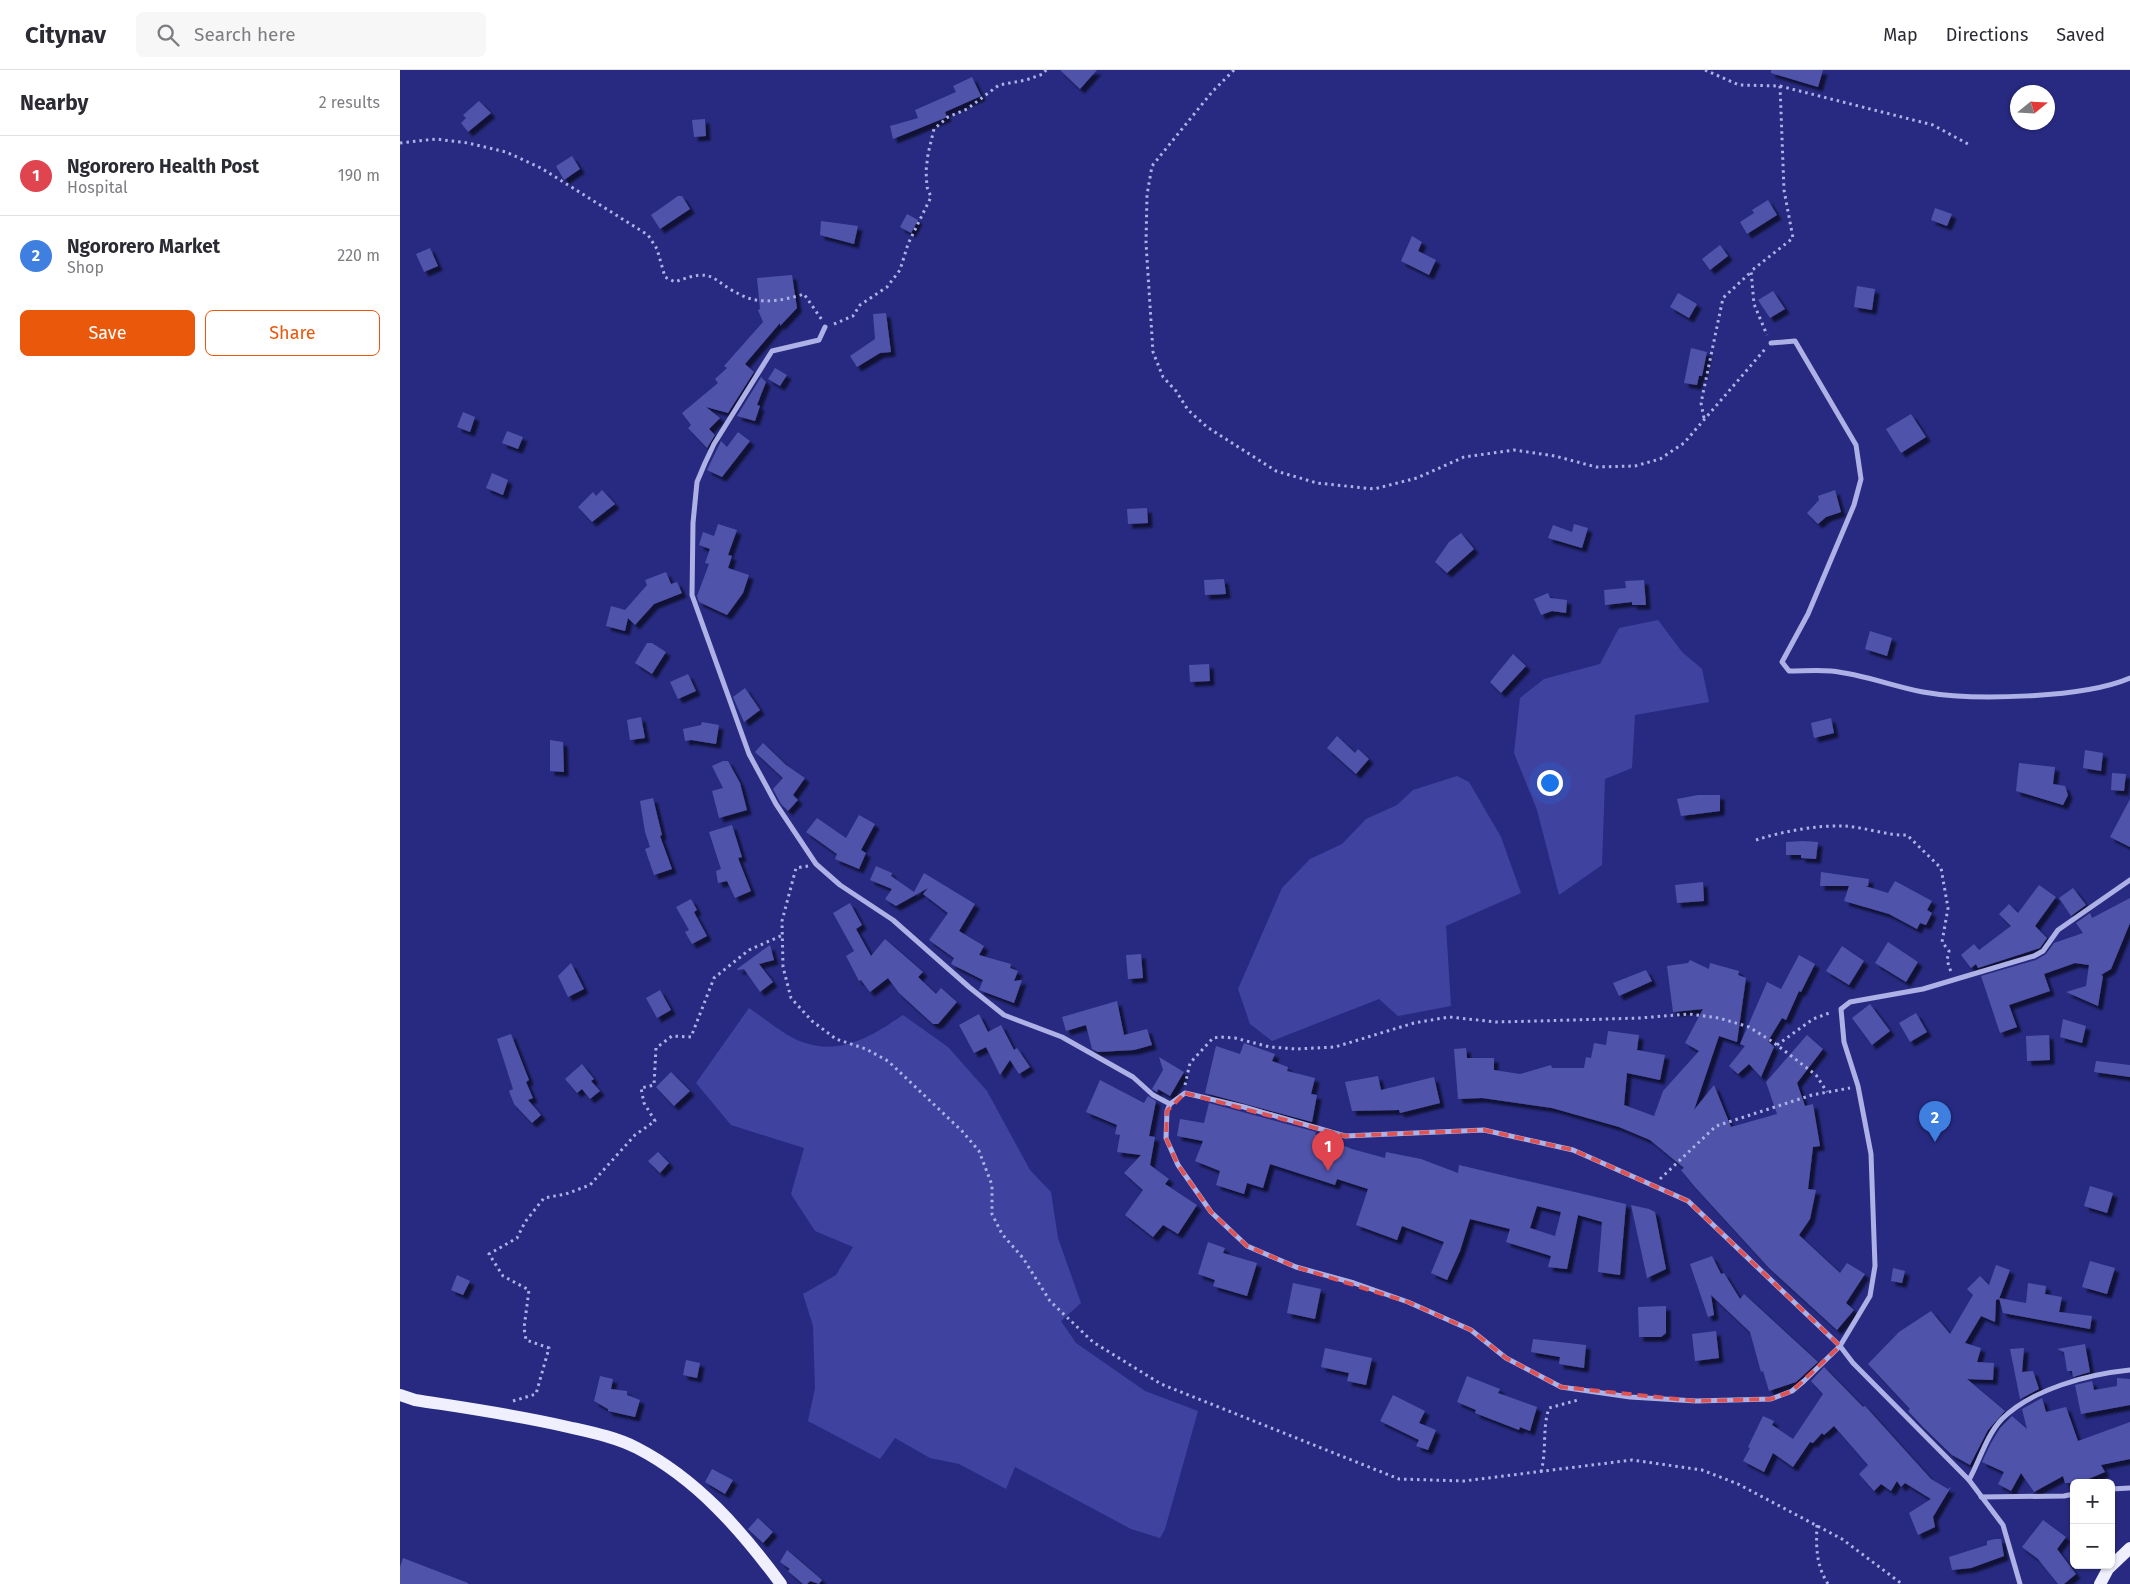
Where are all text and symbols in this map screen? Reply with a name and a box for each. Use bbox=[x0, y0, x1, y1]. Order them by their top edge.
search box bbox=[136, 12, 486, 57]
text: Citynav bbox=[25, 21, 106, 49]
icon: search bbox=[154, 21, 182, 49]
text: Search here bbox=[194, 23, 296, 46]
text: Map bbox=[1883, 24, 1918, 46]
text: Directions bbox=[1946, 24, 2028, 46]
text: Saved bbox=[2056, 24, 2105, 46]
north arrow bbox=[2010, 85, 2055, 130]
text: Nearby bbox=[20, 90, 88, 116]
text: 2 results bbox=[319, 93, 380, 112]
text: Ngororero Health Post bbox=[67, 155, 259, 178]
text: 1 bbox=[32, 166, 40, 185]
text: 190 m bbox=[338, 166, 380, 185]
text: Hospital bbox=[67, 178, 128, 197]
text: Ngororero Market bbox=[67, 235, 220, 258]
text: 2 bbox=[32, 246, 40, 265]
text: 220 m bbox=[337, 246, 380, 265]
text: Shop bbox=[67, 258, 104, 277]
button: Save bbox=[20, 310, 195, 356]
button: Share bbox=[205, 310, 380, 356]
your location bbox=[1537, 770, 1563, 796]
pin: 2 bbox=[1919, 1101, 1951, 1142]
pin: 1 bbox=[1312, 1130, 1344, 1171]
map controls bbox=[2070, 1479, 2115, 1569]
button: + bbox=[2070, 1479, 2115, 1524]
button: − bbox=[2070, 1524, 2115, 1569]

